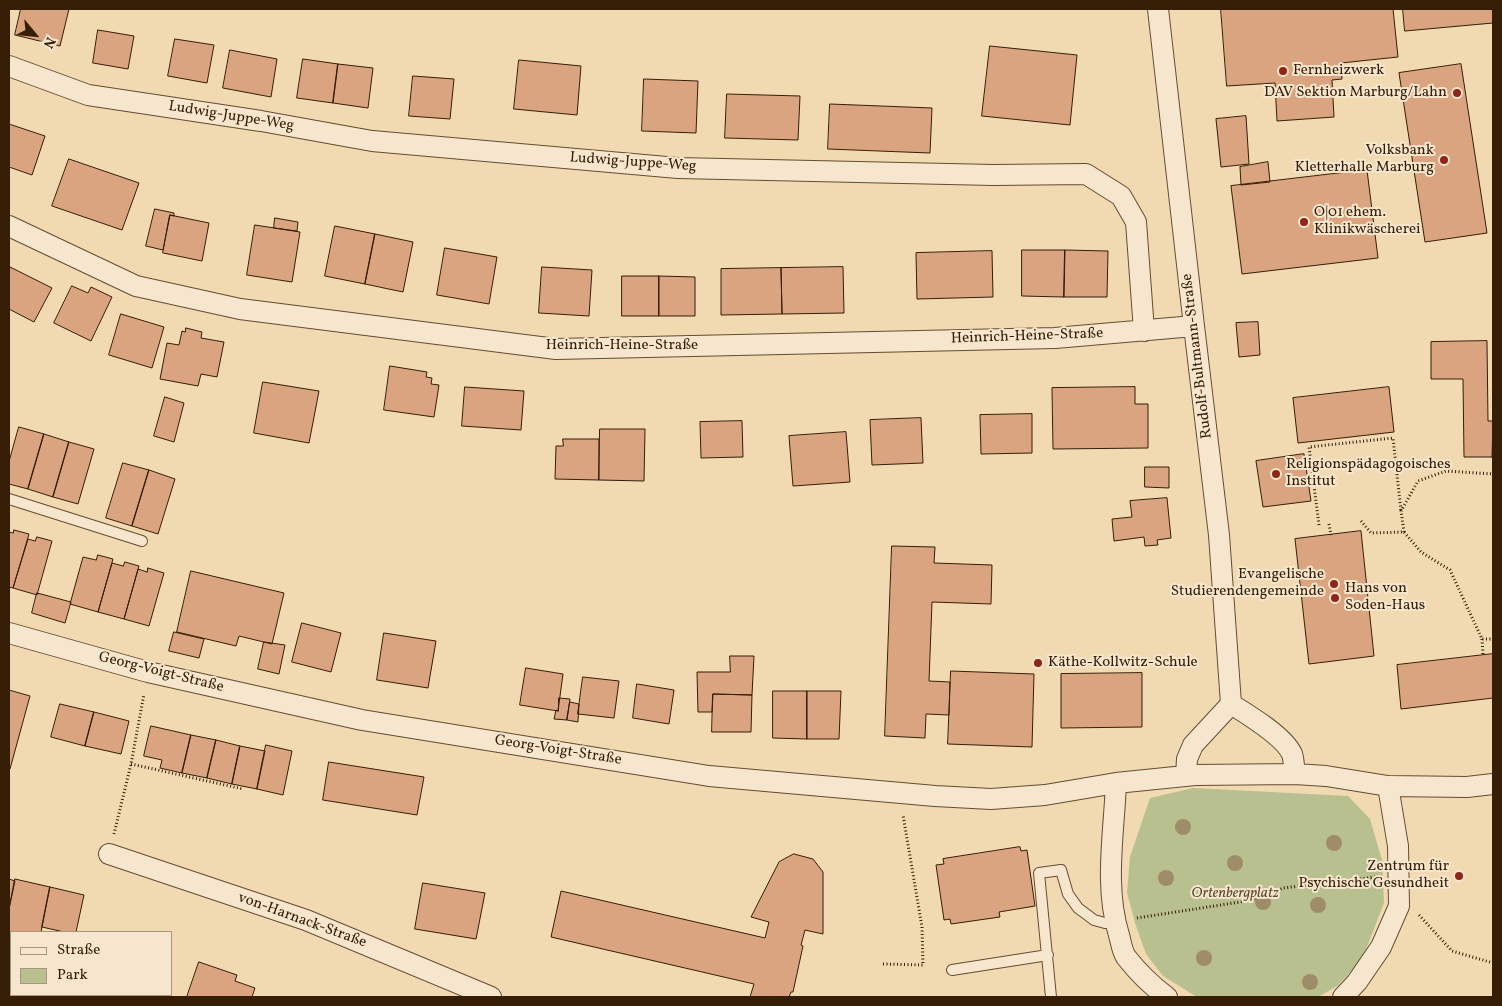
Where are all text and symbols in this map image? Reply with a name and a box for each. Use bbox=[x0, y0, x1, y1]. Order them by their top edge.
north arrow bbox=[10, 10, 60, 60]
text: N bbox=[38, 33, 59, 51]
place label: Fernheizwerk bbox=[1293, 62, 1384, 80]
marker: Fernheizwerk bbox=[1277, 65, 1289, 77]
place label: DAV Sektion Marburg/Lahn bbox=[1264, 84, 1447, 102]
marker: DAV Sektion Marburg/Lahn bbox=[1451, 87, 1463, 99]
street label: Ludwig-Juppe-Weg bbox=[167, 98, 295, 136]
place label: Volksbank Kletterhalle Marburg bbox=[1295, 142, 1434, 177]
street label: Ludwig-Juppe-Weg bbox=[569, 150, 697, 176]
marker: Volksbank Kletterhalle Marburg bbox=[1438, 154, 1450, 166]
place label: O|01 ehem. Klinikwäscherei bbox=[1314, 204, 1421, 239]
marker: O|01 ehem. Klinikwäscherei bbox=[1298, 216, 1310, 228]
street label: Rudolf-Bultmann-Straße bbox=[1179, 272, 1217, 440]
street label: Heinrich-Heine-Straße bbox=[951, 325, 1103, 349]
street label: Heinrich-Heine-Straße bbox=[546, 337, 698, 355]
place label: Religionspädagogoisches Institut bbox=[1286, 456, 1451, 491]
marker: Religionspädagogoisches Institut bbox=[1270, 468, 1282, 480]
place label: Evangelische Studierendengemeinde bbox=[1171, 566, 1324, 601]
marker: Evangelische Studierendengemeinde bbox=[1328, 578, 1340, 590]
place label: Hans von Soden-Haus bbox=[1345, 580, 1425, 615]
marker: Hans von Soden-Haus bbox=[1329, 592, 1341, 604]
street label: Georg-Voigt-Straße bbox=[97, 649, 225, 697]
place label: Käthe-Kollwitz-Schule bbox=[1048, 654, 1198, 672]
marker: Käthe-Kollwitz-Schule bbox=[1032, 657, 1044, 669]
street label: Georg-Voigt-Straße bbox=[493, 732, 623, 770]
place label: Zentrum für Psychische Gesundheit bbox=[1298, 858, 1449, 893]
marker: Zentrum für Psychische Gesundheit bbox=[1453, 870, 1465, 882]
park label: Ortenbergplatz bbox=[1191, 885, 1279, 903]
street label: von-Harnack-Straße bbox=[235, 889, 369, 953]
legend bbox=[10, 931, 172, 996]
text: Straße bbox=[57, 940, 100, 961]
text: Park bbox=[57, 965, 88, 986]

